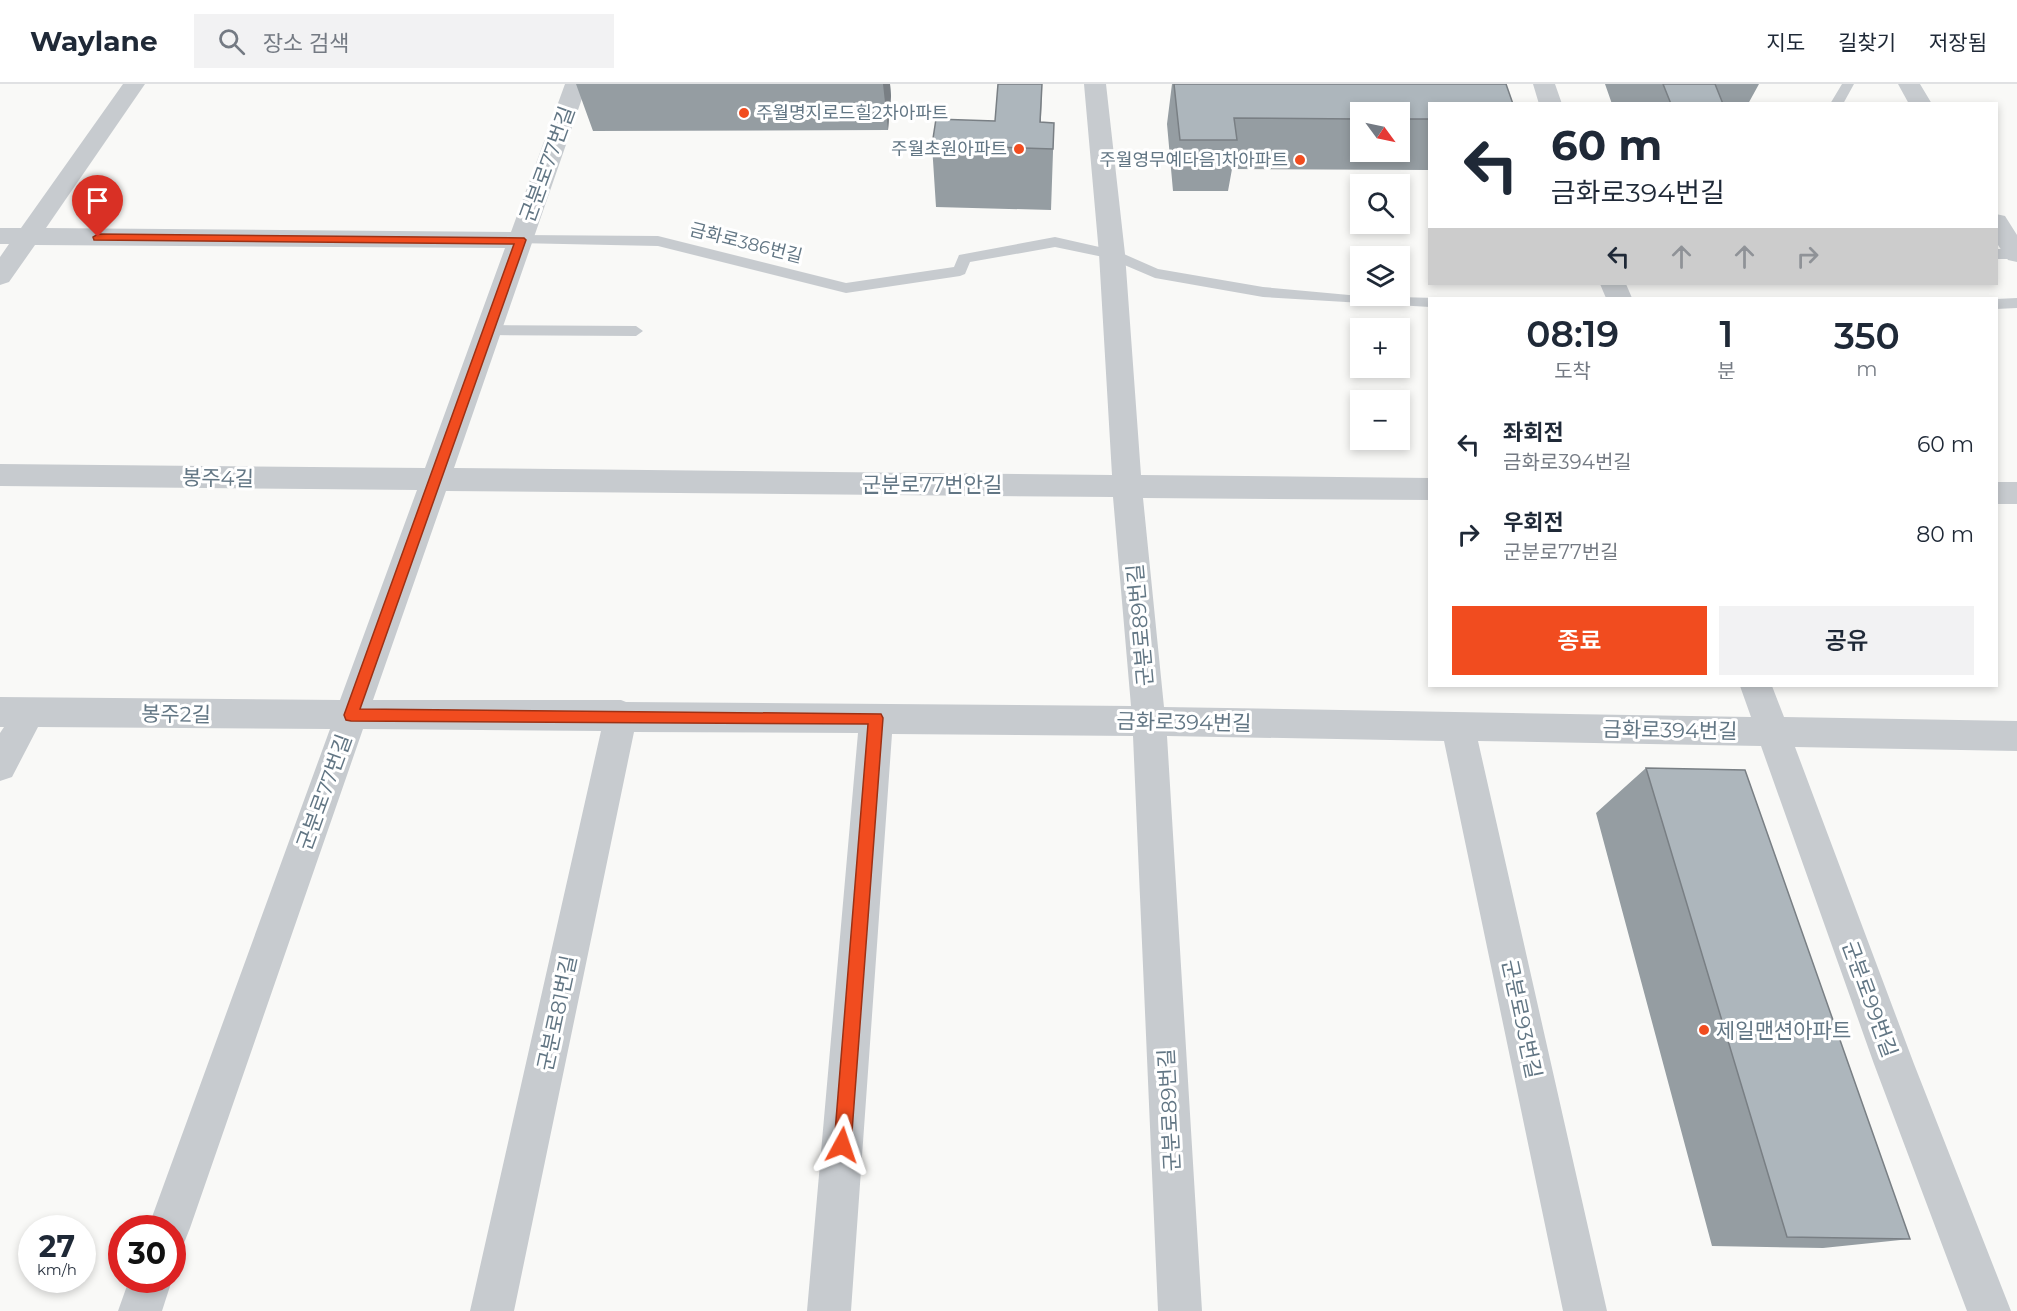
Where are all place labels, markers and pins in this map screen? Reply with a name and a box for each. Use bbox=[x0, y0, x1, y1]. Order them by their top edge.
place label: 주월명지로드힐2차아파트 bbox=[756, 102, 948, 124]
marker: 주월명지로드힐2차아파트 bbox=[737, 106, 751, 120]
place label: 주월초원아파트 bbox=[891, 138, 1007, 160]
marker: 주월초원아파트 bbox=[1012, 142, 1026, 156]
place label: 주월영무예다음1차아파트 bbox=[1099, 149, 1288, 171]
marker: 주월영무예다음1차아파트 bbox=[1293, 153, 1307, 167]
pin bbox=[72, 175, 123, 237]
place label: 제일맨션아파트 bbox=[1716, 1018, 1851, 1043]
marker: 제일맨션아파트 bbox=[1697, 1023, 1711, 1037]

